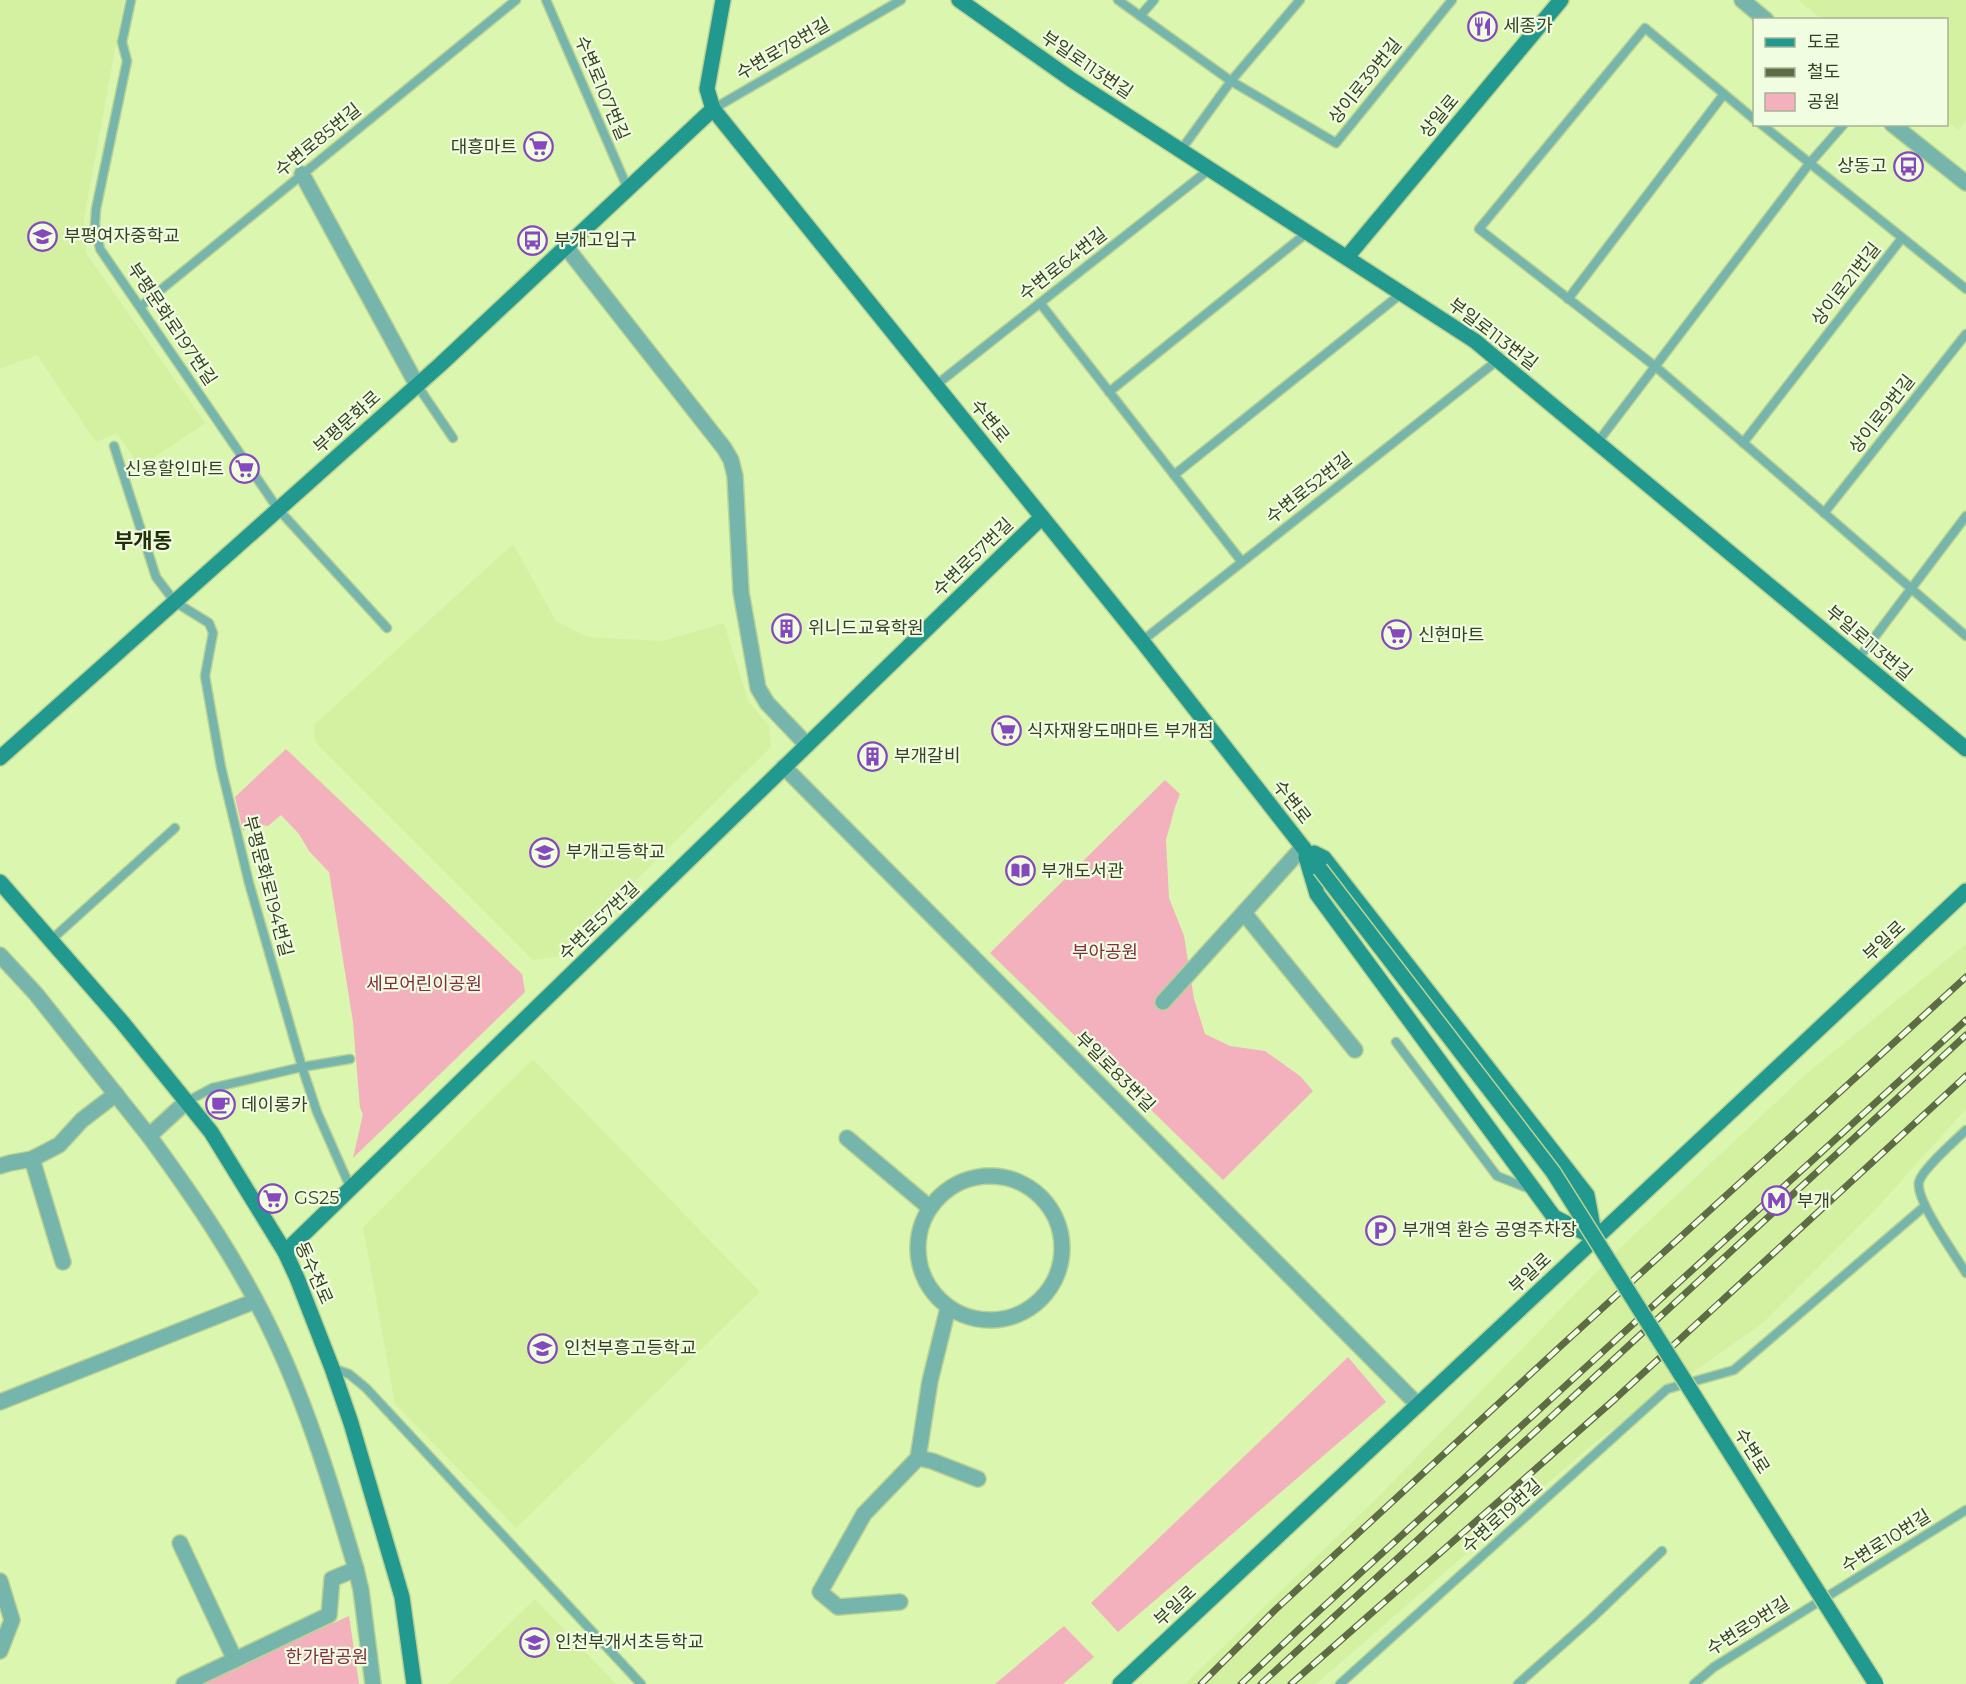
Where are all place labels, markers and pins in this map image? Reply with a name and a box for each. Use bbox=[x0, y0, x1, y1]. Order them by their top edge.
restaurant icon: 세종가 bbox=[1466, 10, 1498, 42]
place label: 세종가 bbox=[1503, 15, 1553, 37]
supermarket icon: 대흥마트 bbox=[522, 131, 554, 163]
place label: 대흥마트 bbox=[451, 136, 517, 158]
bus stop icon: 상동고 bbox=[1892, 150, 1924, 182]
place label: 상동고 bbox=[1837, 155, 1887, 177]
school or university icon: 부평여자중학교 bbox=[27, 220, 59, 252]
bus stop icon: 부개고입구 bbox=[517, 224, 549, 256]
place label: 부평여자중학교 bbox=[64, 225, 180, 247]
place label: 부개고입구 bbox=[554, 229, 637, 251]
supermarket icon: 신용할인마트 bbox=[229, 453, 261, 485]
place label: 신용할인마트 bbox=[125, 458, 224, 480]
building icon: 위니드교육학원 bbox=[771, 612, 803, 644]
place label: 위니드교육학원 bbox=[808, 617, 924, 639]
supermarket icon: 신현마트 bbox=[1381, 619, 1413, 651]
place label: 신현마트 bbox=[1418, 624, 1484, 646]
supermarket icon: 식자재왕도매마트 부개점 bbox=[990, 715, 1022, 747]
place label: 식자재왕도매마트 부개점 bbox=[1027, 720, 1214, 742]
building icon: 부개갈비 bbox=[857, 740, 889, 772]
place label: 부개갈비 bbox=[894, 745, 960, 767]
school or university icon: 부개고등학교 bbox=[529, 836, 561, 868]
place label: 부개고등학교 bbox=[566, 841, 665, 863]
library icon: 부개도서관 bbox=[1004, 855, 1036, 887]
place label: 부개도서관 bbox=[1041, 860, 1124, 882]
cafe icon: 데이롱카 bbox=[204, 1089, 236, 1121]
place label: 데이롱카 bbox=[241, 1094, 308, 1116]
supermarket icon: GS25 bbox=[257, 1182, 289, 1214]
metro station icon: 부개 bbox=[1760, 1185, 1792, 1217]
place label: GS25 bbox=[294, 1187, 339, 1209]
place label: 부개 bbox=[1797, 1190, 1830, 1212]
parking icon: 부개역 환승 공영주차장 bbox=[1365, 1214, 1397, 1246]
place label: 부개역 환승 공영주차장 bbox=[1402, 1219, 1577, 1241]
school or university icon: 인천부흥고등학교 bbox=[527, 1332, 559, 1364]
place label: 인천부흥고등학교 bbox=[564, 1337, 696, 1359]
school or university icon: 인천부개서초등학교 bbox=[518, 1626, 550, 1658]
place label: 인천부개서초등학교 bbox=[555, 1631, 704, 1653]

